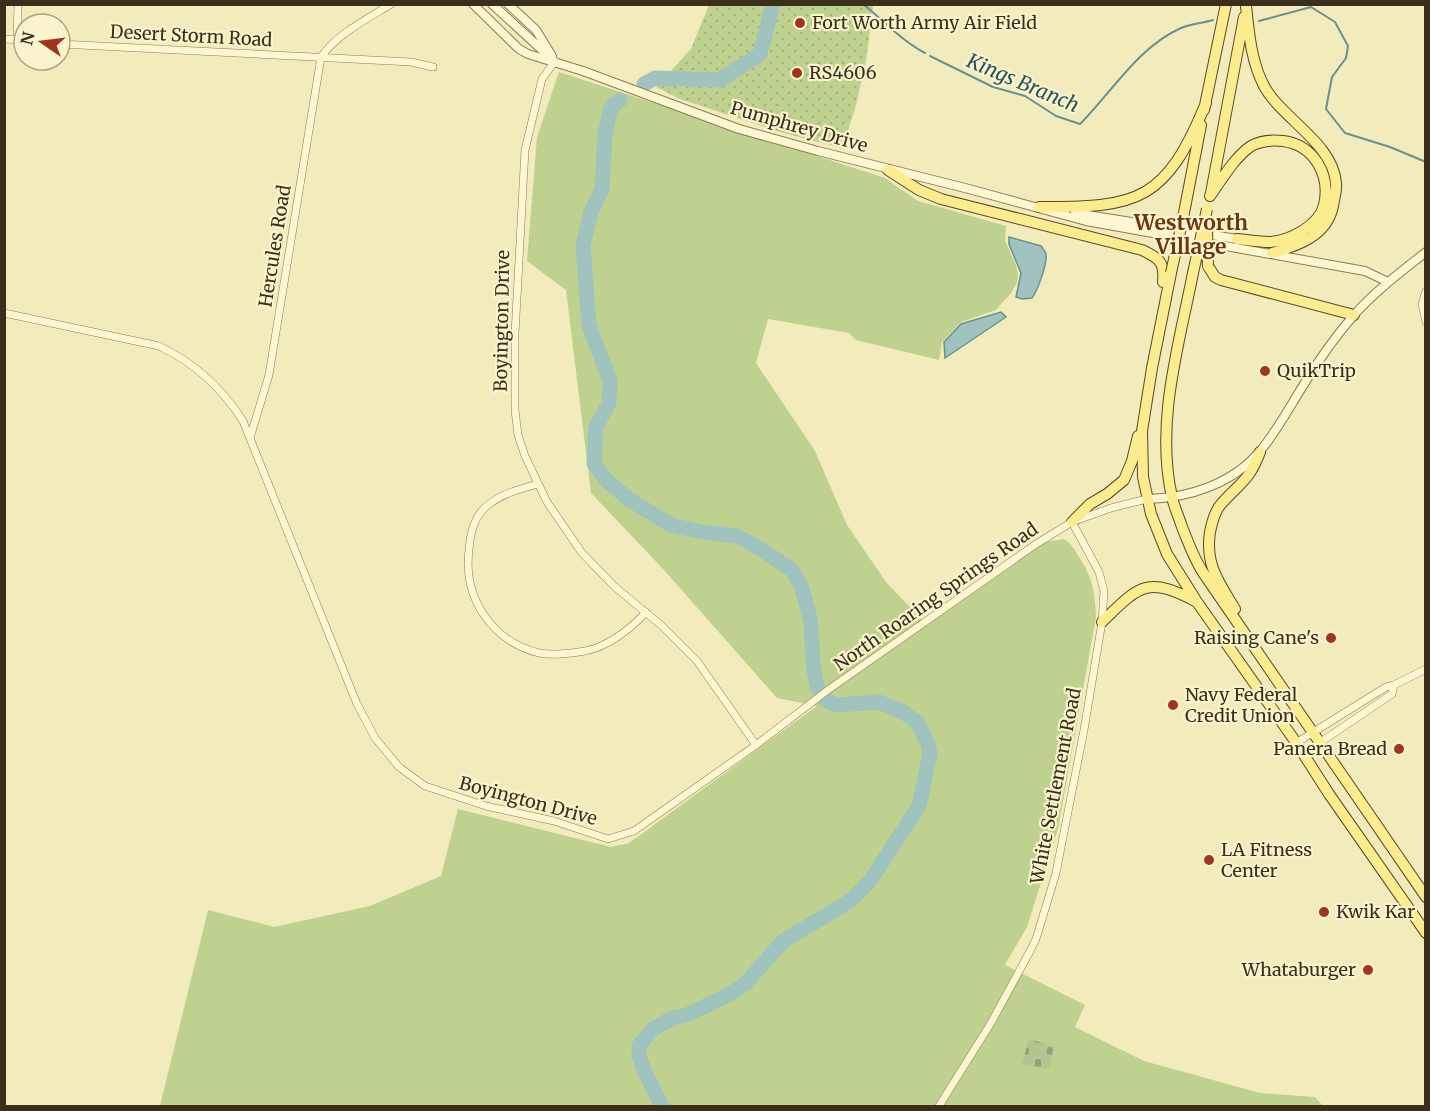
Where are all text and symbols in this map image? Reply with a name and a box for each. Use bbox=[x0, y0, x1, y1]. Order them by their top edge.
place label: Fort Worth Army Air Field bbox=[812, 11, 1037, 34]
north arrow bbox=[12, 12, 72, 72]
marker: Fort Worth Army Air Field bbox=[793, 16, 807, 30]
street label: Desert Storm Road bbox=[109, 20, 273, 51]
text: N bbox=[16, 29, 39, 47]
water label: Kings Branch bbox=[962, 47, 1083, 117]
place label: RS4606 bbox=[809, 61, 877, 84]
marker: RS4606 bbox=[790, 66, 804, 80]
street label: Pumphrey Drive bbox=[728, 96, 870, 157]
street label: Hercules Road bbox=[253, 183, 296, 309]
district label: Westworth Village bbox=[1133, 209, 1248, 260]
street label: Boyington Drive bbox=[489, 250, 514, 392]
place label: QuikTrip bbox=[1277, 359, 1356, 382]
marker: QuikTrip bbox=[1258, 364, 1272, 378]
street label: North Roaring Springs Road bbox=[829, 517, 1042, 676]
place label: Raising Cane's bbox=[1194, 626, 1319, 649]
marker: Raising Cane's bbox=[1324, 631, 1338, 645]
place label: Navy Federal Credit Union bbox=[1185, 683, 1298, 727]
street label: White Settlement Road bbox=[1025, 686, 1086, 887]
marker: Navy Federal Credit Union bbox=[1166, 698, 1180, 712]
place label: Panera Bread bbox=[1273, 737, 1387, 760]
marker: Panera Bread bbox=[1392, 742, 1406, 756]
street label: Boyington Drive bbox=[457, 771, 600, 830]
place label: LA Fitness Center bbox=[1221, 838, 1312, 882]
marker: LA Fitness Center bbox=[1202, 853, 1216, 867]
place label: Kwik Kar bbox=[1336, 900, 1415, 923]
marker: Kwik Kar bbox=[1317, 905, 1331, 919]
place label: Whataburger bbox=[1241, 958, 1356, 981]
marker: Whataburger bbox=[1361, 963, 1375, 977]

